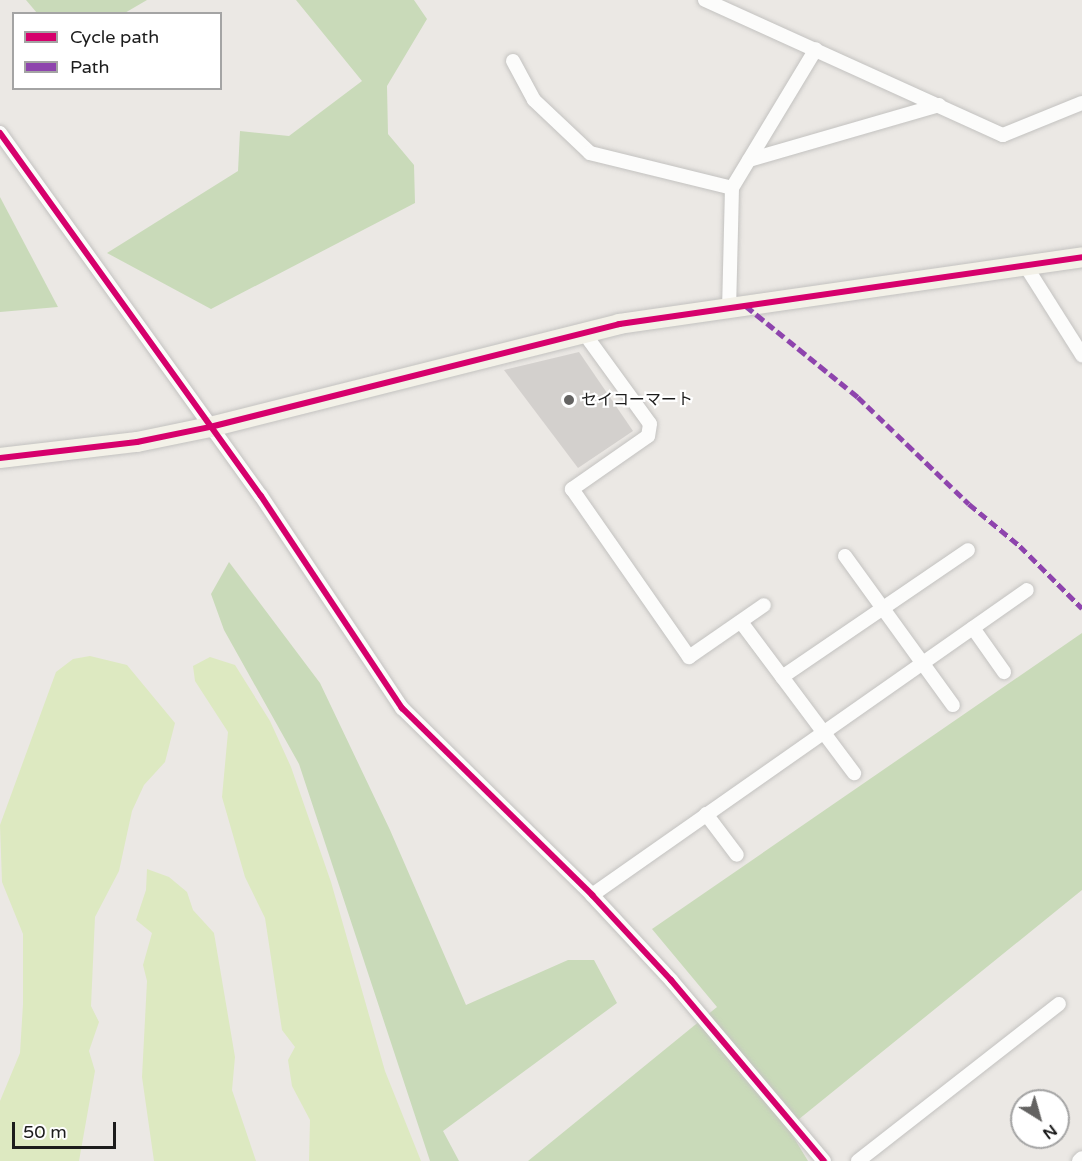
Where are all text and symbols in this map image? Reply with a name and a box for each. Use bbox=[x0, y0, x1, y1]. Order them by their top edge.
legend bbox=[12, 12, 222, 90]
text: Cycle path bbox=[70, 26, 159, 48]
text: Path bbox=[70, 56, 109, 78]
place label: セイコーマート bbox=[581, 390, 693, 410]
marker: セイコーマート bbox=[562, 393, 576, 407]
north arrow bbox=[1010, 1089, 1070, 1149]
scale bar bbox=[15, 1110, 118, 1148]
text: N bbox=[1038, 1120, 1061, 1144]
text: 50 m bbox=[23, 1121, 67, 1143]

